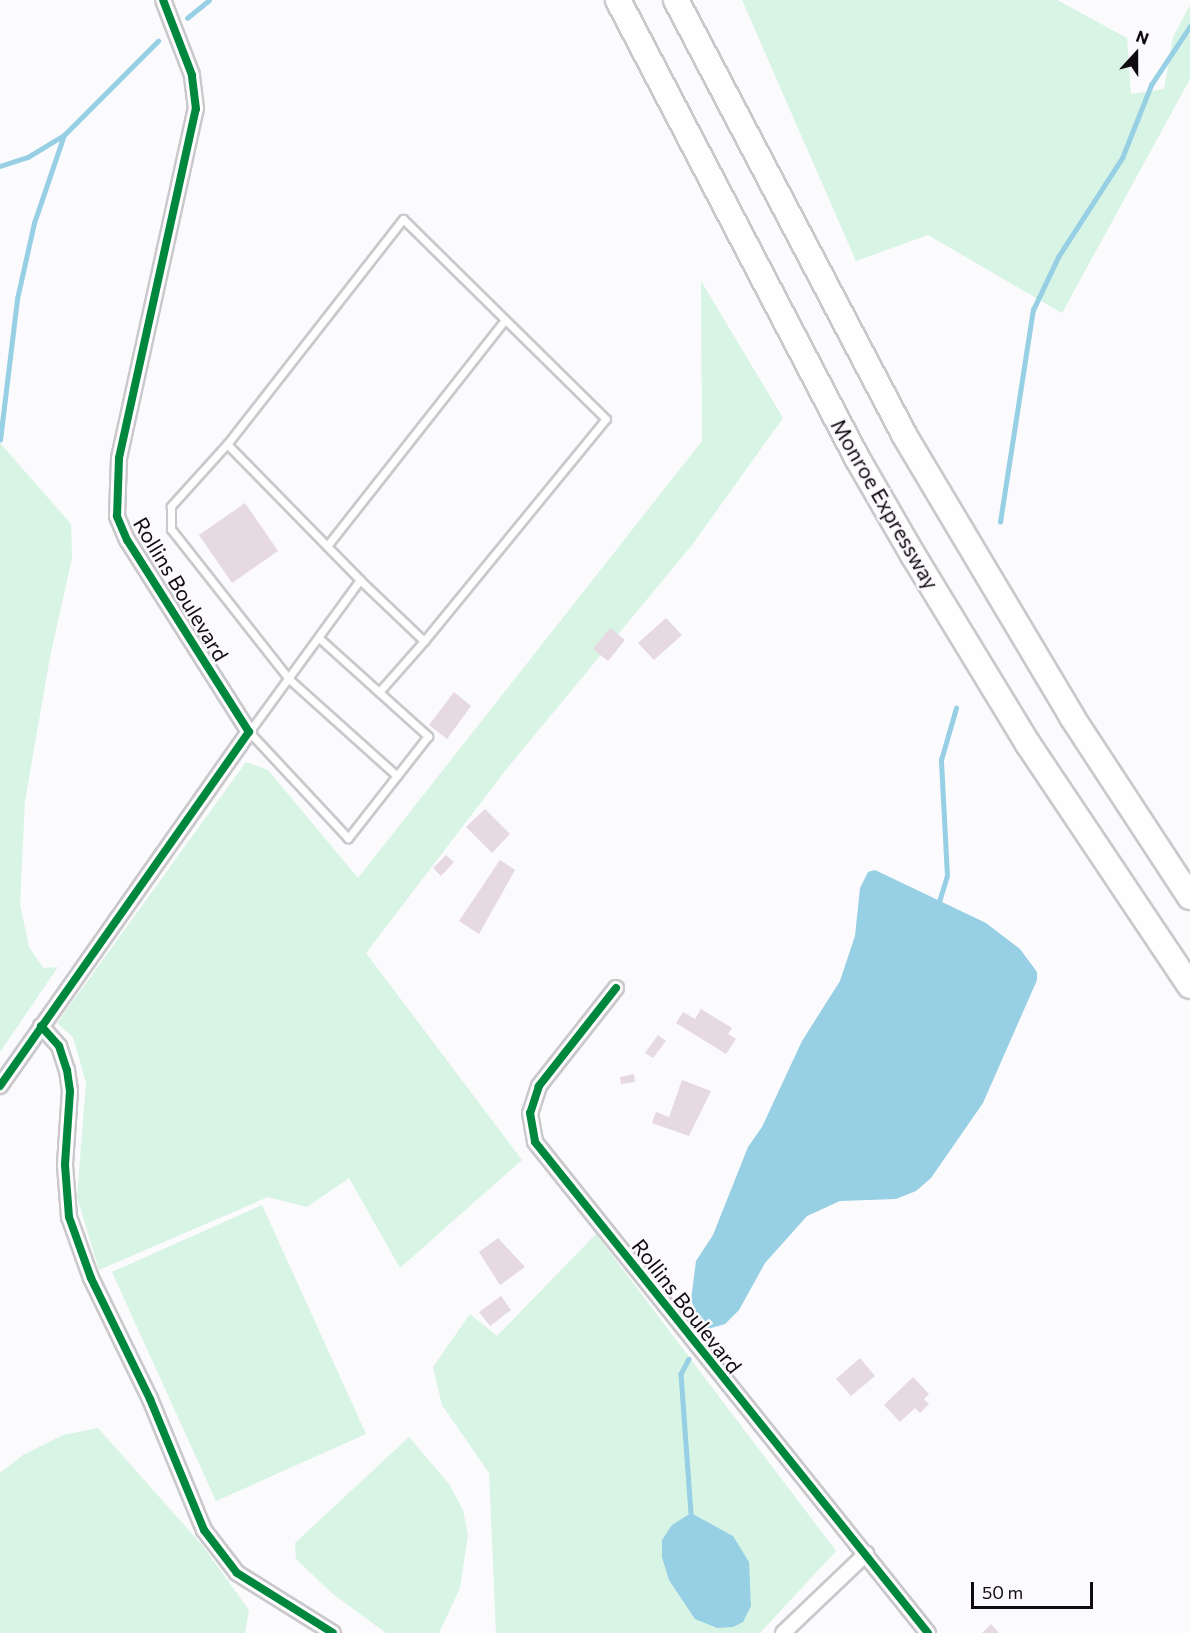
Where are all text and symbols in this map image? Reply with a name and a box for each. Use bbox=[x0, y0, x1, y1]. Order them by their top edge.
north arrow bbox=[1106, 24, 1166, 84]
text: N bbox=[1134, 26, 1152, 48]
street label: Monroe Expressway bbox=[826, 414, 944, 594]
street label: Rollins Boulevard bbox=[128, 513, 234, 665]
street label: Rollins Boulevard bbox=[627, 1234, 747, 1378]
scale bar bbox=[974, 1570, 1096, 1608]
text: 50 m bbox=[982, 1581, 1023, 1603]

